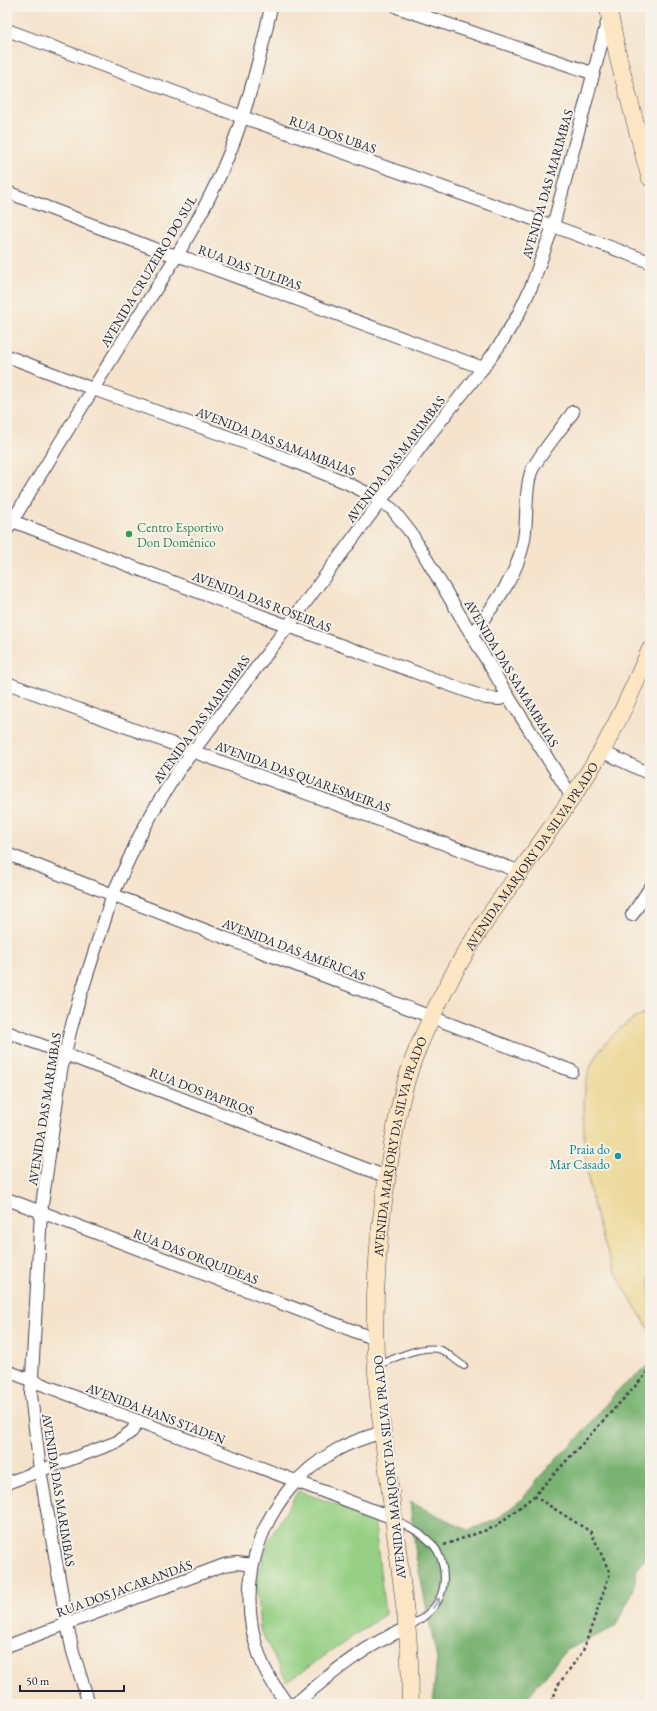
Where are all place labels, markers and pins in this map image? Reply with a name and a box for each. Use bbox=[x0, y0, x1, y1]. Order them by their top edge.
place label: Centro Esportivo Don Domênico bbox=[137, 519, 224, 551]
marker: Centro Esportivo Don Domênico bbox=[124, 529, 134, 539]
place label: Praia do Mar Casado bbox=[550, 1141, 610, 1173]
marker: Praia do Mar Casado bbox=[613, 1151, 623, 1161]

